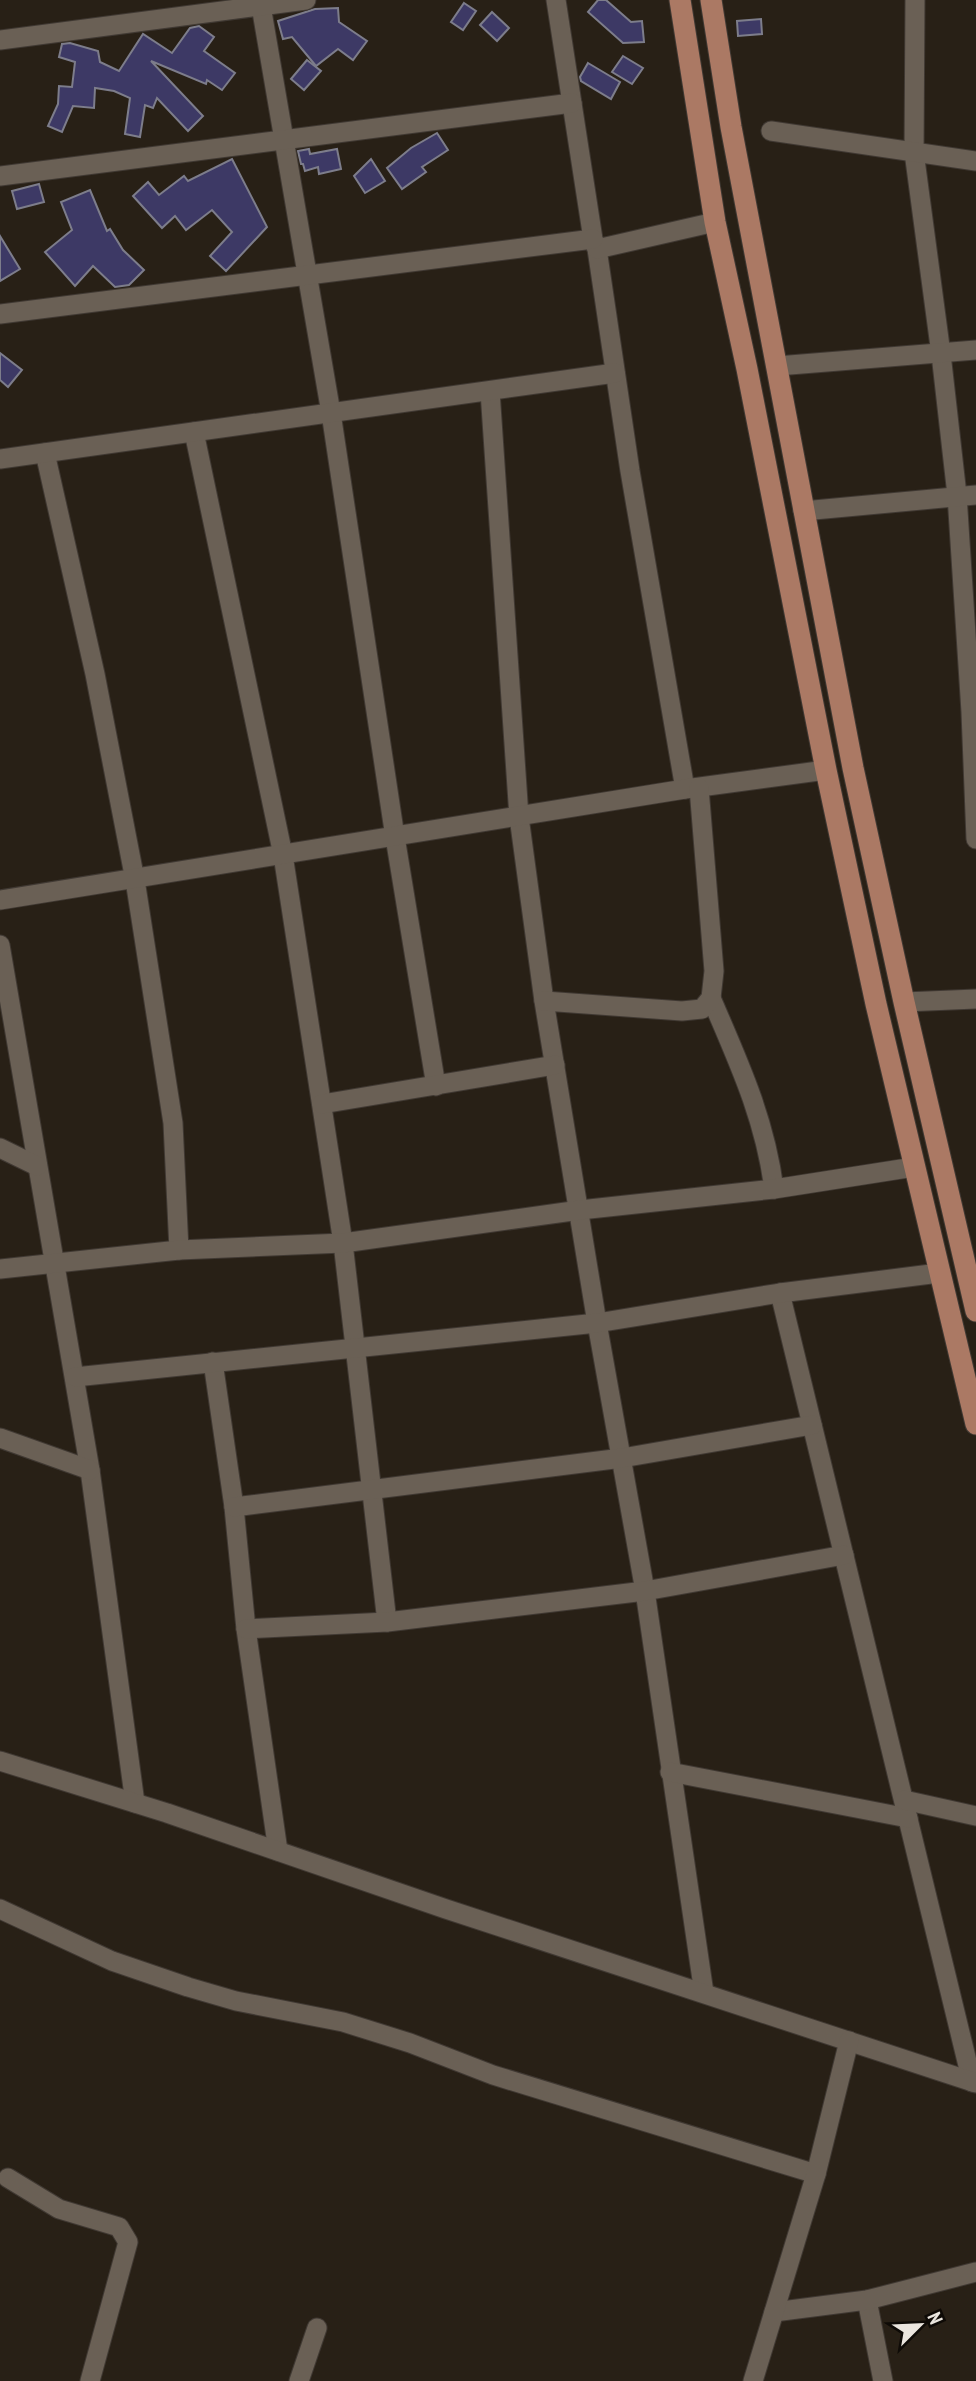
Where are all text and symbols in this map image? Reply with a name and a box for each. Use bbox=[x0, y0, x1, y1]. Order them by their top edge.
north arrow bbox=[885, 2290, 955, 2360]
text: N bbox=[922, 2309, 949, 2328]

